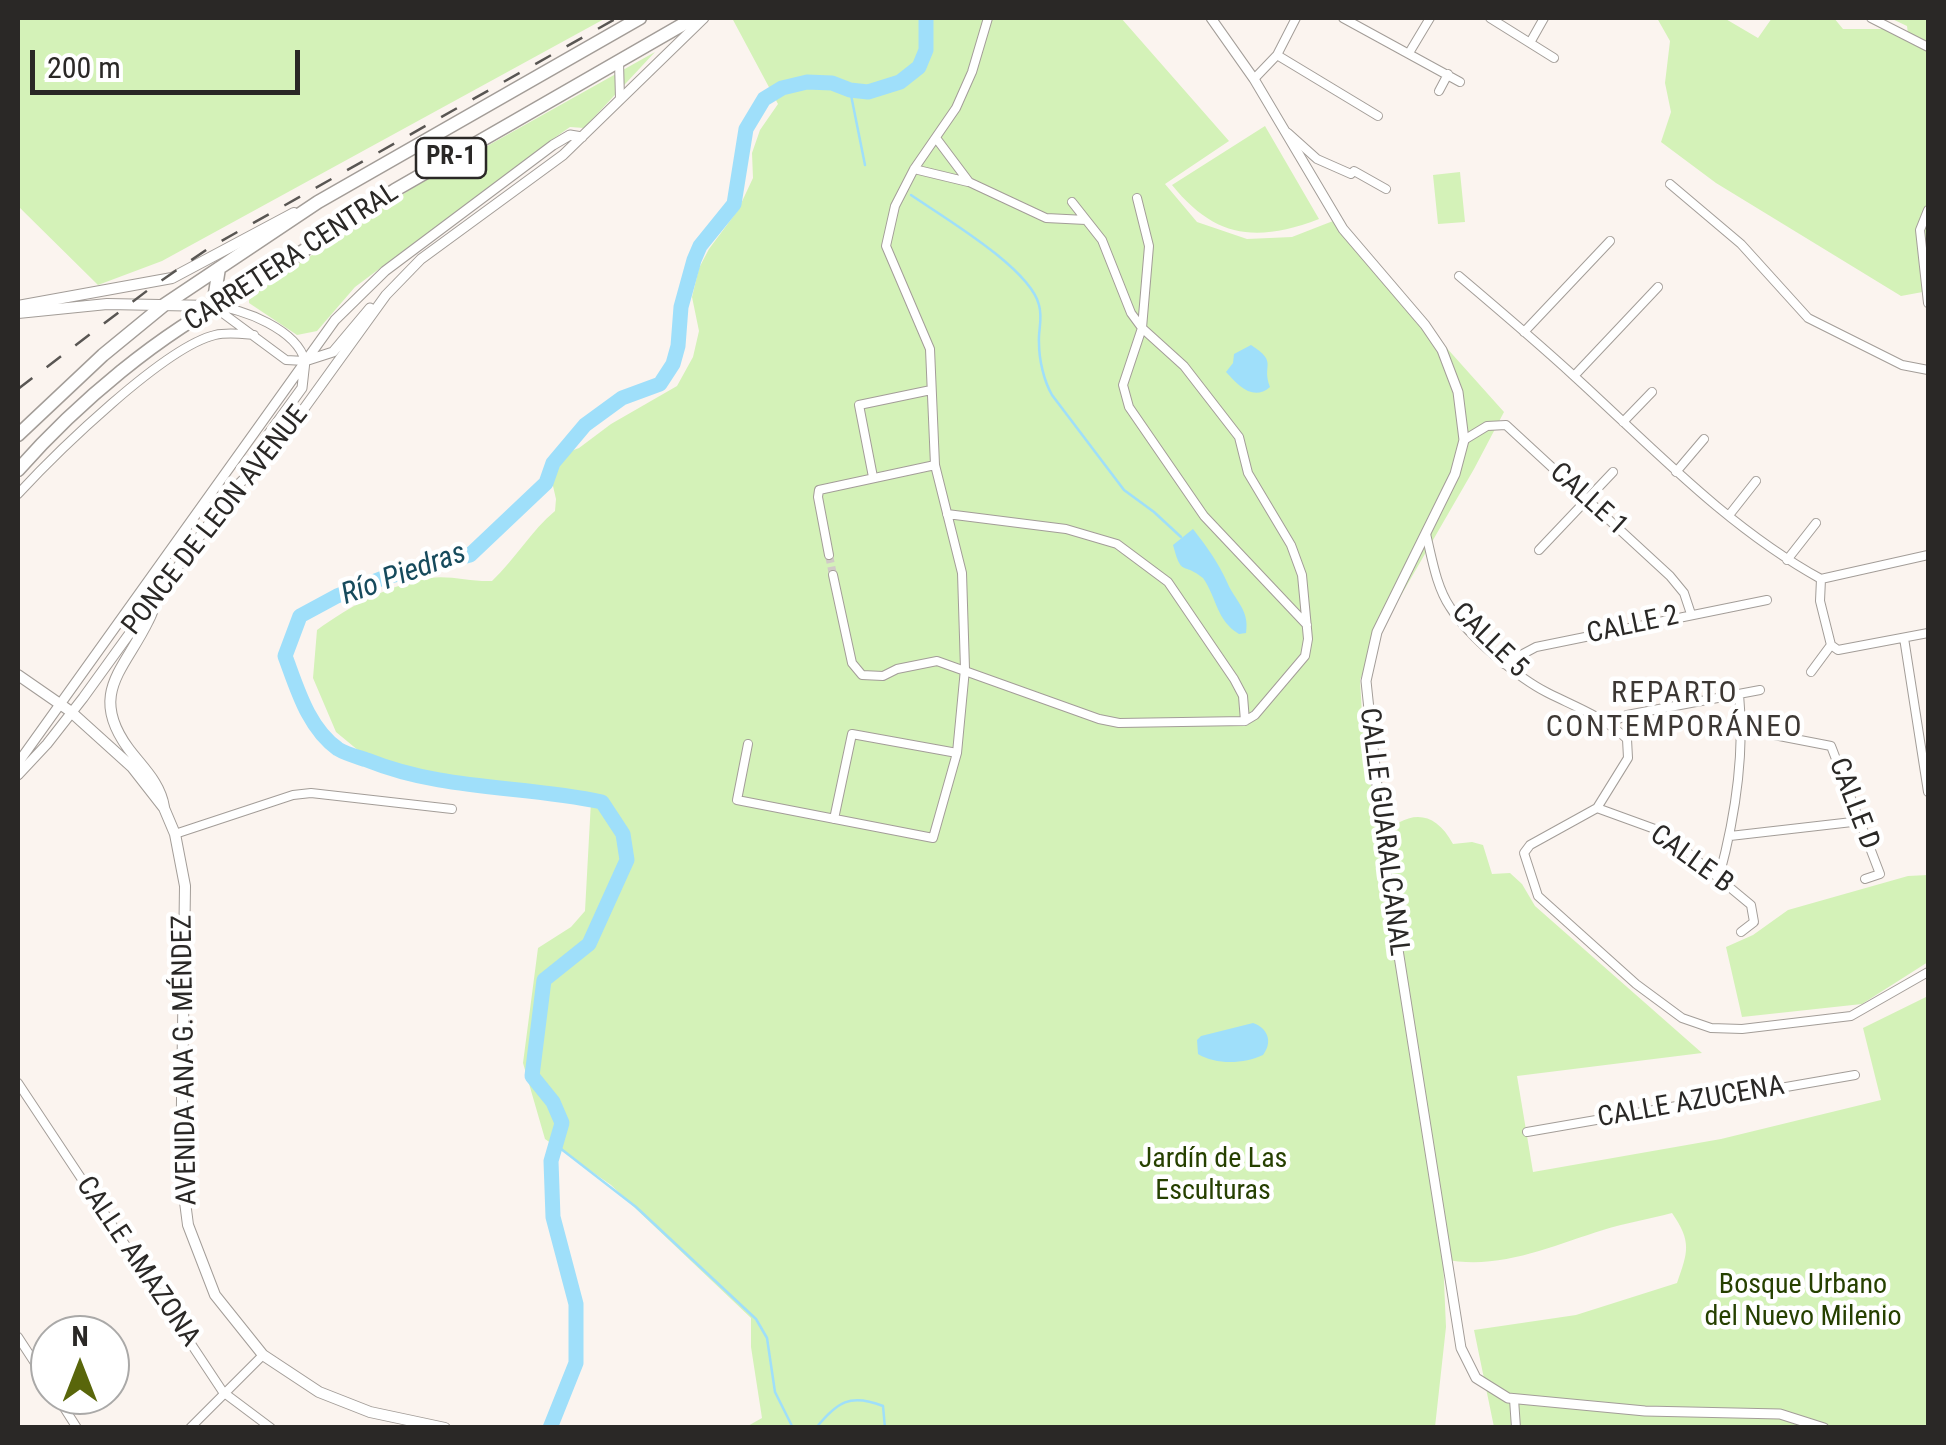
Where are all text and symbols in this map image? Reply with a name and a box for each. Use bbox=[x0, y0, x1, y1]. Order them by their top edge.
scale bar bbox=[35, 30, 305, 92]
text: 200 m bbox=[47, 50, 121, 85]
road number: PR-1 bbox=[416, 138, 486, 178]
street label: CARRETERA CENTRAL bbox=[179, 177, 405, 339]
street label: PONCE DE LEON AVENUE bbox=[116, 400, 316, 642]
street label: CALLE 1 bbox=[1542, 456, 1634, 544]
water label: Río Piedras bbox=[337, 536, 471, 614]
street label: CALLE 5 bbox=[1444, 597, 1534, 685]
street label: CALLE 2 bbox=[1584, 600, 1682, 652]
district label: REPARTO CONTEMPORÁNEO bbox=[1546, 676, 1804, 746]
street label: CALLE GUARALCANAL bbox=[1351, 706, 1415, 958]
street label: CALLE D bbox=[1820, 754, 1886, 854]
street label: CALLE B bbox=[1643, 819, 1739, 901]
street label: AVENIDA ANA G. MÉNDEZ bbox=[167, 914, 205, 1206]
street label: CALLE AZUCENA bbox=[1595, 1070, 1787, 1136]
park label: Jardín de Las Esculturas bbox=[1139, 1143, 1287, 1209]
street label: CALLE AMAZONA bbox=[68, 1171, 206, 1353]
park label: Bosque Urbano del Nuevo Milenio bbox=[1704, 1269, 1902, 1335]
north arrow bbox=[30, 1315, 130, 1415]

